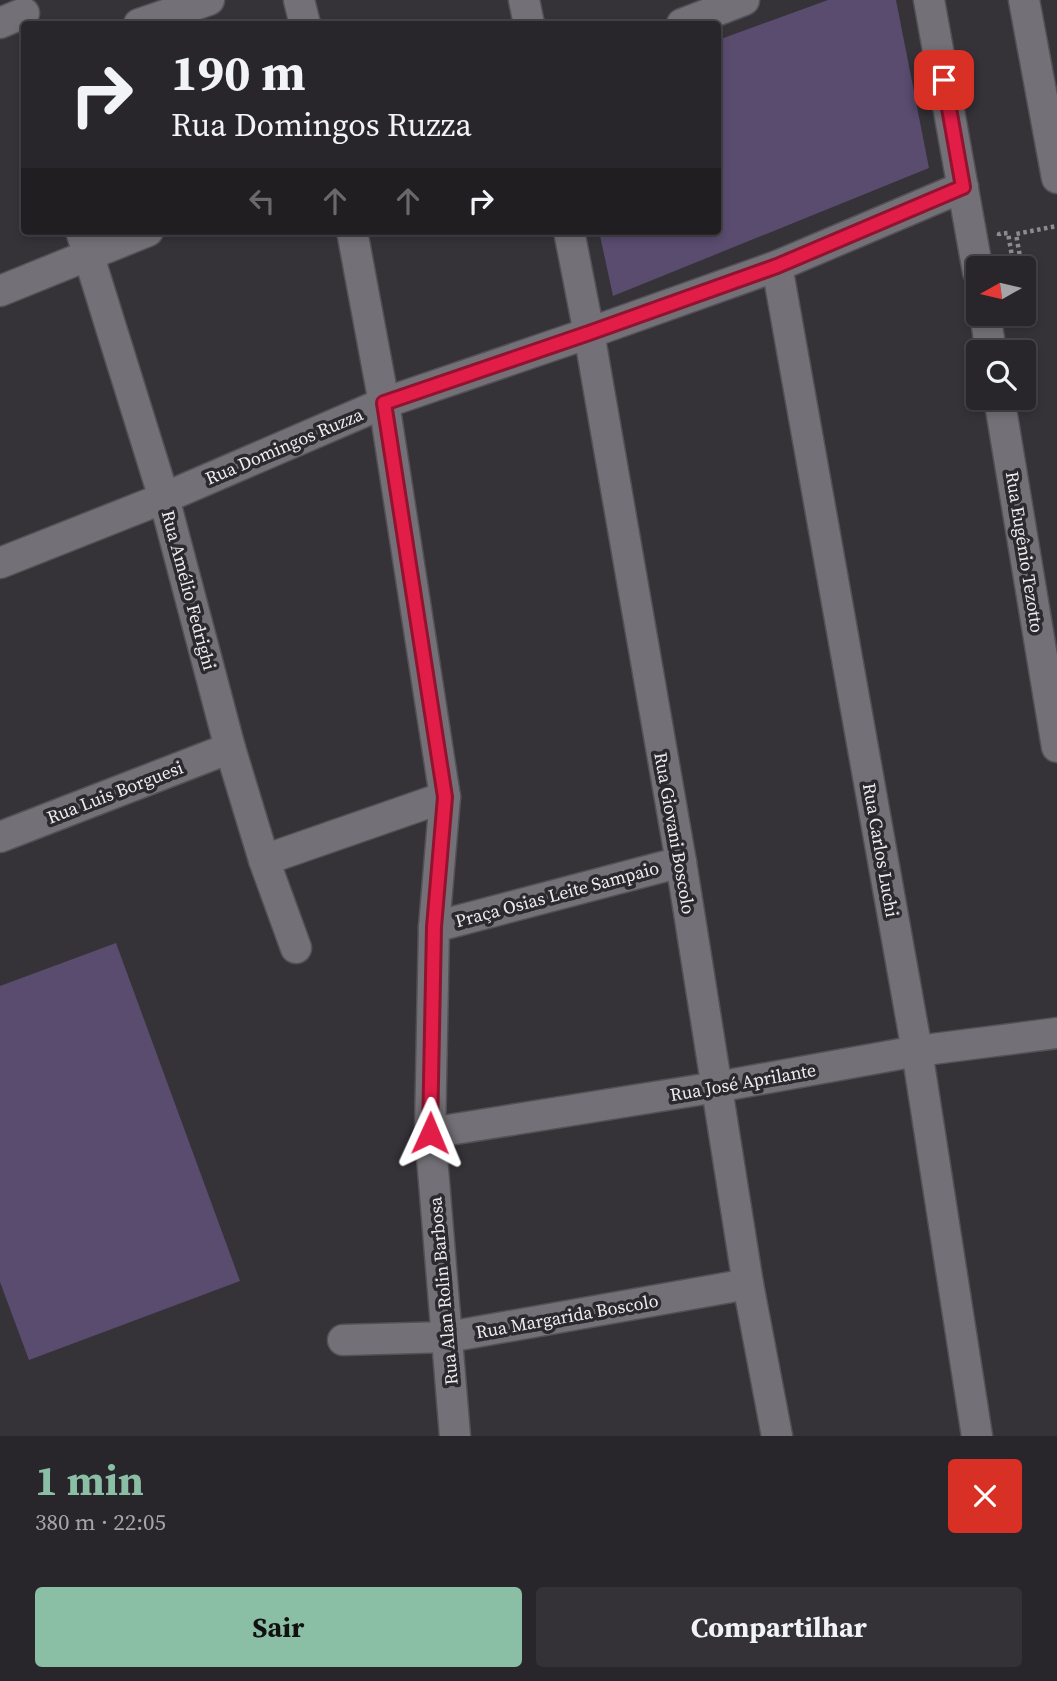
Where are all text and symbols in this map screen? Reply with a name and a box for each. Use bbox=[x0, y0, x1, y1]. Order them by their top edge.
text: 190 m bbox=[171, 39, 306, 106]
icon: right bbox=[56, 49, 147, 140]
pin bbox=[914, 50, 974, 110]
icon: arrive bbox=[925, 61, 963, 99]
text: Rua Domingos Ruzza bbox=[171, 103, 472, 147]
icon: left bbox=[243, 182, 281, 220]
icon: ahead bbox=[316, 182, 354, 220]
icon: ahead bbox=[389, 182, 427, 220]
icon: right bbox=[462, 182, 500, 220]
north arrow bbox=[966, 256, 1036, 326]
map controls bbox=[966, 256, 1036, 410]
button: search bbox=[966, 340, 1036, 410]
street label: Rua Domingos Ruzza bbox=[201, 401, 367, 491]
street label: Rua Eugênio Tezotto bbox=[1000, 469, 1050, 635]
street label: Rua Amélio Fedrighi bbox=[156, 507, 222, 673]
street label: Rua Giovani Boscolo bbox=[648, 750, 702, 916]
street label: Rua Luis Borguesi bbox=[43, 754, 187, 830]
street label: Rua Carlos Luchi bbox=[857, 781, 905, 919]
street label: Praça Osias Leite Sampaio bbox=[452, 855, 662, 933]
street label: Rua José Aprilante bbox=[668, 1057, 818, 1107]
position arrow bbox=[393, 1096, 467, 1170]
street label: Rua Alan Rolin Barbosa bbox=[422, 1195, 464, 1386]
street label: Rua Margarida Boscolo bbox=[474, 1288, 660, 1344]
text: 1 min bbox=[35, 1451, 144, 1509]
button: close bbox=[948, 1459, 1022, 1533]
text: 380 m · 22:05 bbox=[35, 1506, 166, 1538]
button: Sair bbox=[35, 1587, 522, 1667]
button: Compartilhar bbox=[536, 1587, 1022, 1667]

